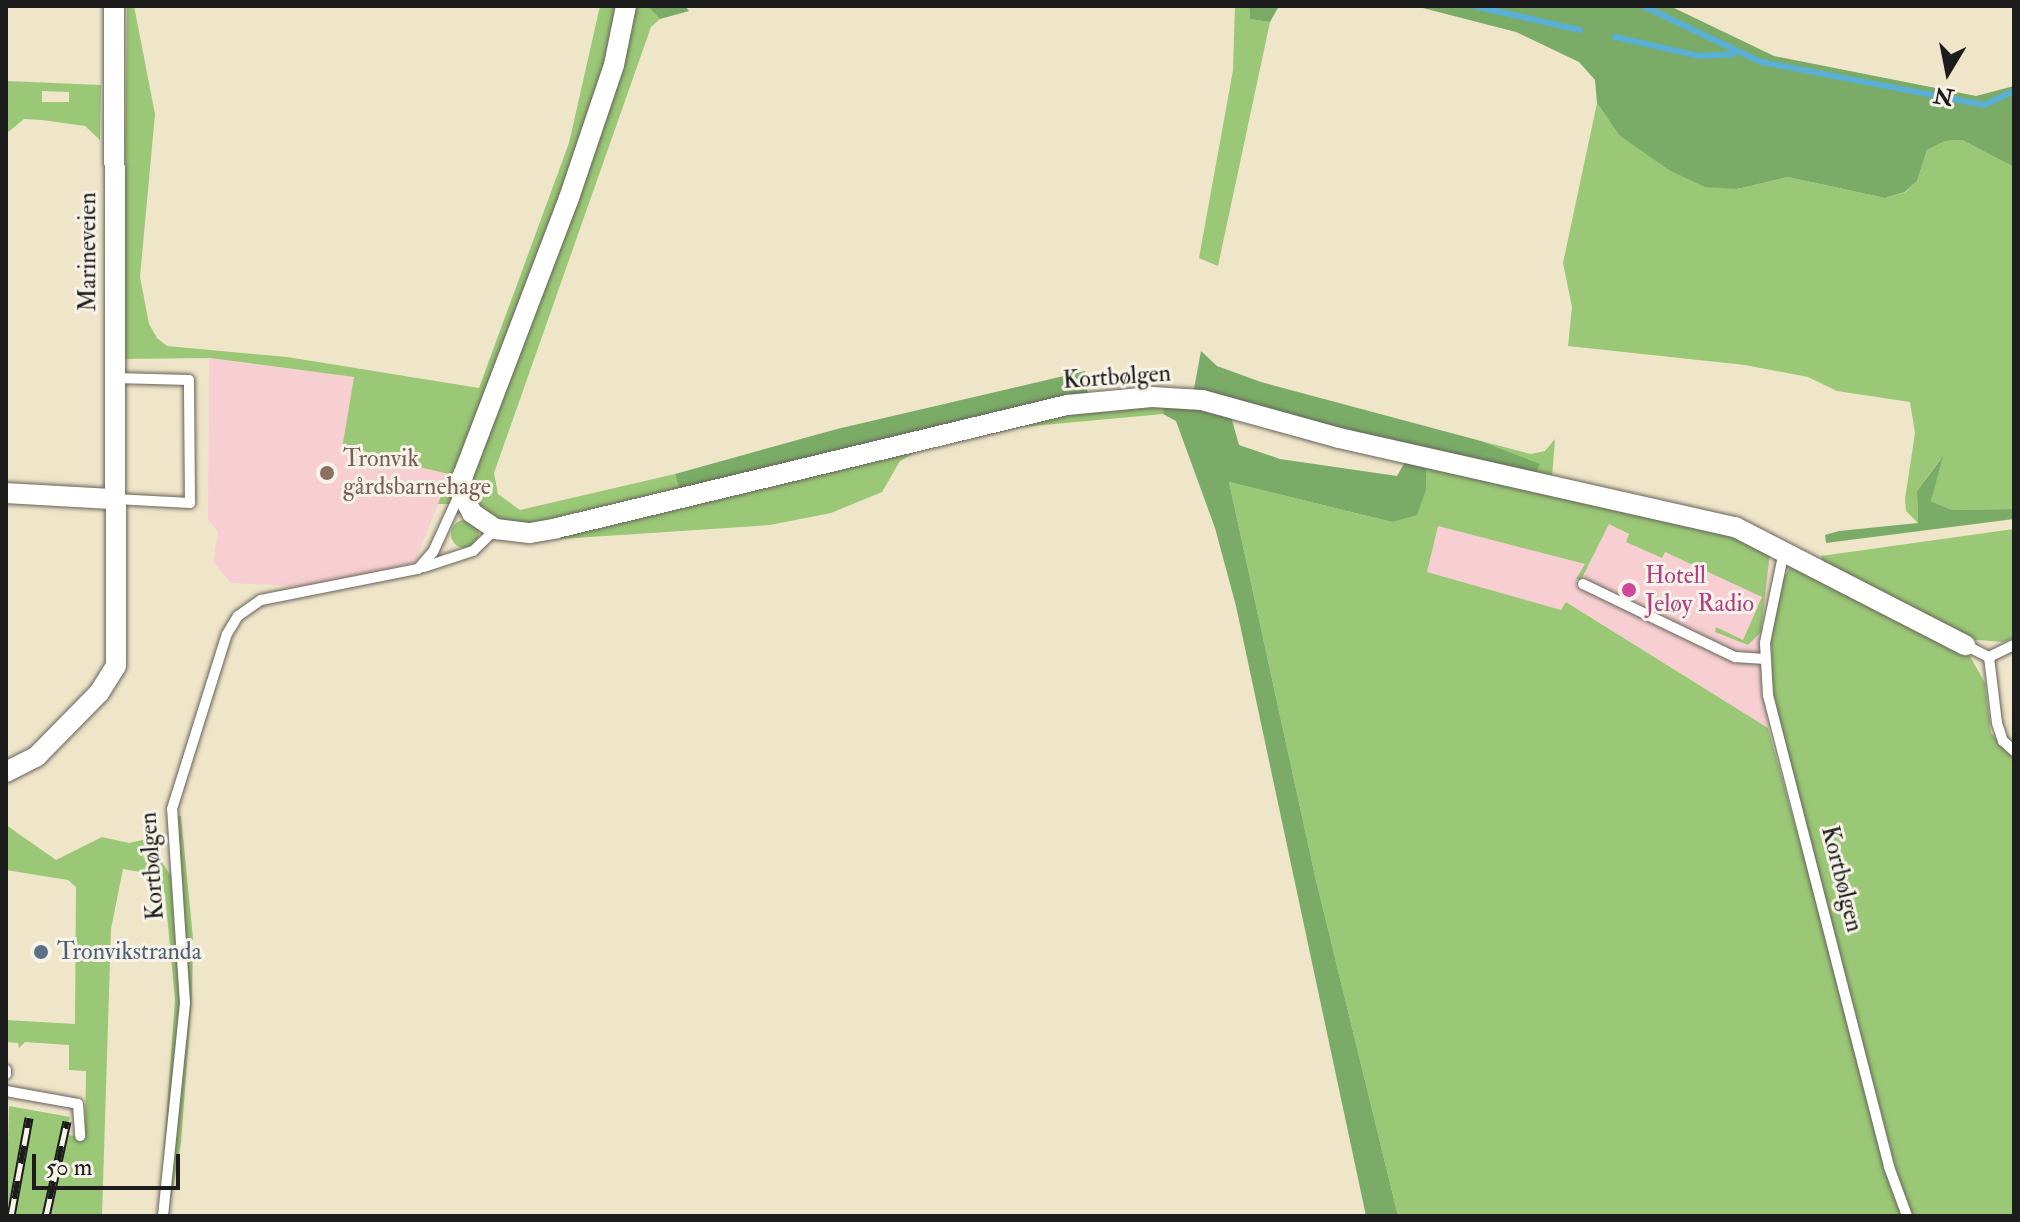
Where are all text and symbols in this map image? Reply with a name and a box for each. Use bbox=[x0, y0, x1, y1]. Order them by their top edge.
north arrow bbox=[1908, 32, 1988, 112]
text: N bbox=[1932, 80, 1956, 111]
street label: Marineveien bbox=[74, 192, 102, 312]
street label: Kortbølgen bbox=[1062, 359, 1172, 395]
place label: Tronvik gårdsbarnehage bbox=[343, 445, 491, 501]
marker: Tronvik gårdsbarnehage bbox=[318, 464, 336, 482]
place label: Hotell Jeløy Radio bbox=[1645, 562, 1754, 618]
marker: Hotell Jeløy Radio bbox=[1620, 581, 1638, 599]
street label: Kortbølgen bbox=[134, 811, 170, 921]
street label: Kortbølgen bbox=[1815, 823, 1869, 935]
place label: Tronvikstranda bbox=[57, 938, 202, 966]
marker: Tronvikstranda bbox=[32, 943, 50, 961]
scale bar bbox=[36, 1138, 184, 1188]
text: 50 m bbox=[46, 1152, 92, 1183]

